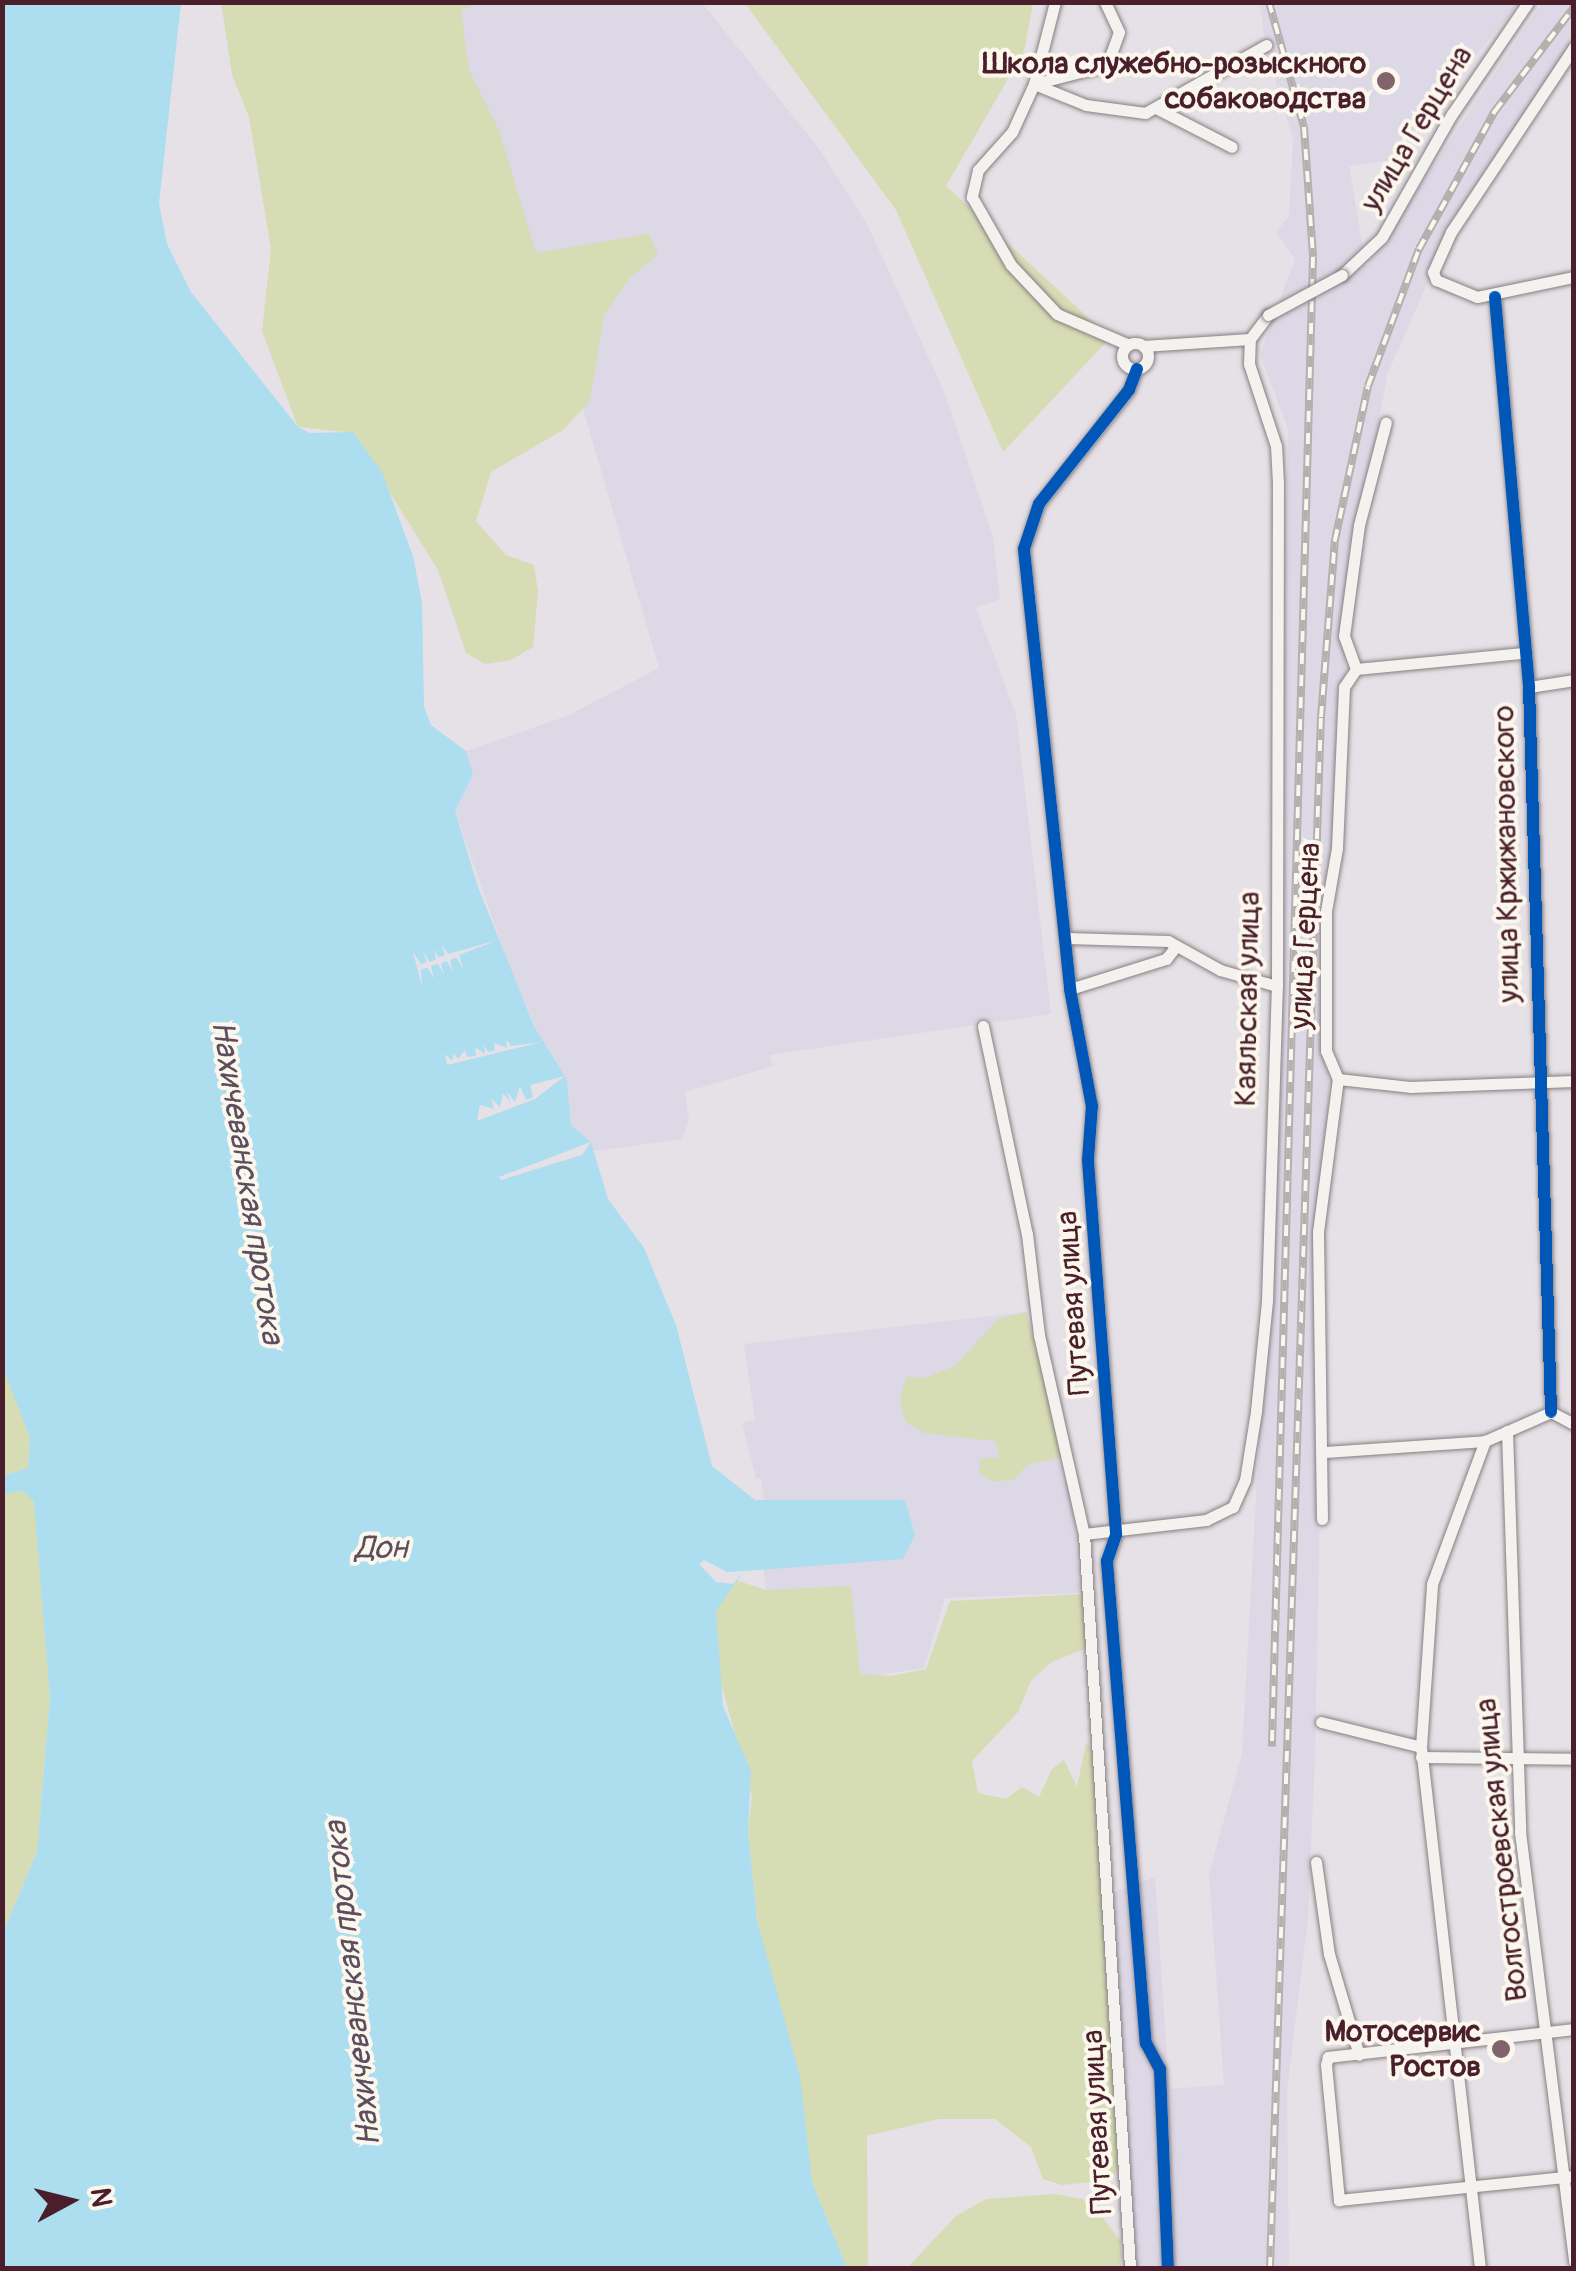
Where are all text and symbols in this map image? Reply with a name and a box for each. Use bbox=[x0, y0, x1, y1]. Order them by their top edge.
street label: улица Герцена bbox=[1353, 40, 1481, 218]
place label: Школа служебно-розыскного собаководства bbox=[983, 46, 1366, 116]
marker: Школа служебно-розыскного собаководства bbox=[1375, 70, 1397, 92]
street label: улица Кржижановского bbox=[1486, 705, 1528, 1003]
street label: улица Герцена bbox=[1283, 842, 1329, 1030]
street label: Каяльская улица bbox=[1228, 891, 1268, 1107]
water label: Нахичеванская протока bbox=[202, 1018, 292, 1346]
street label: Путевая улица bbox=[1050, 1210, 1098, 1396]
water label: Дон bbox=[355, 1529, 407, 1567]
street label: Волгостроевская улица bbox=[1468, 1697, 1536, 2003]
water label: Нахичеванская протока bbox=[317, 1820, 389, 2148]
place label: Мотосервис Ростов bbox=[1325, 2014, 1481, 2084]
street label: Путевая улица bbox=[1075, 2029, 1121, 2215]
marker: Мотосервис Ростов bbox=[1490, 2038, 1512, 2060]
north arrow bbox=[20, 2151, 120, 2251]
text: N bbox=[82, 2186, 119, 2209]

